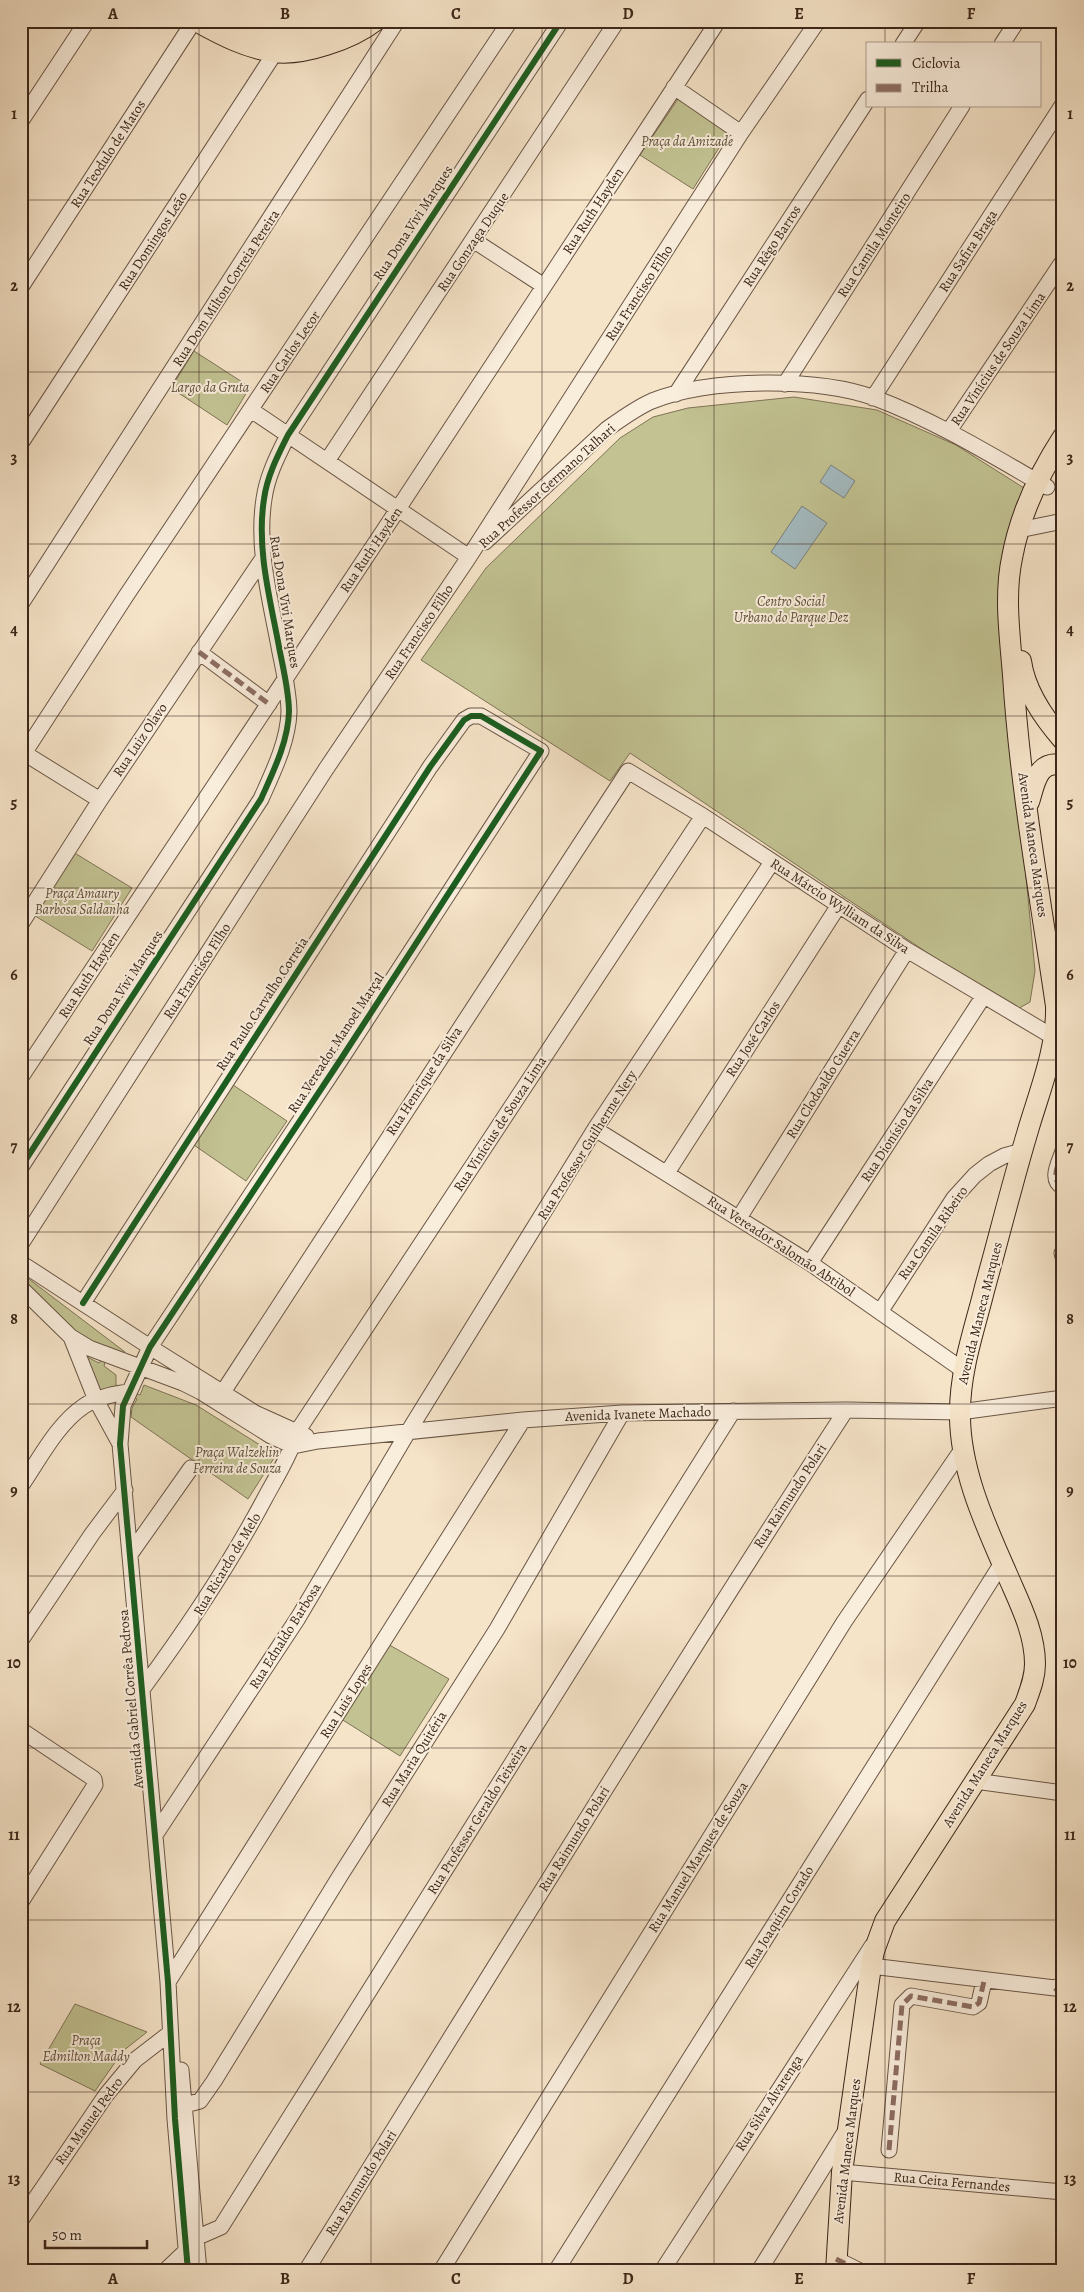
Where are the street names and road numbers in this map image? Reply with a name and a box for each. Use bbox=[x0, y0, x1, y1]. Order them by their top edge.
street label: Rua Teodulo de Matos bbox=[66, 96, 150, 212]
street label: Rua Dona Vivi Marques bbox=[369, 162, 457, 284]
street label: Rua Ruth Hayden bbox=[558, 164, 628, 258]
street label: Rua Domingos Leão bbox=[114, 188, 192, 294]
street label: Rua Gonzaga Duque bbox=[433, 188, 513, 296]
street label: Rua Camila Monteiro bbox=[833, 189, 915, 301]
street label: Rua Rêgo Barros bbox=[738, 201, 806, 291]
street label: Rua Dom Milton Correia Pereira bbox=[168, 206, 284, 370]
street label: Rua Safira Braga bbox=[934, 206, 1002, 296]
street label: Rua Francisco Filho bbox=[601, 241, 677, 345]
street label: Rua Vinícius de Souza Lima bbox=[946, 288, 1050, 430]
street label: Rua Carlos Lecor bbox=[255, 306, 325, 397]
street label: Rua Professor Germano Talhari bbox=[474, 419, 620, 553]
street label: Rua Ruth Hayden bbox=[335, 503, 407, 597]
street label: Rua Dona Vivi Marques bbox=[265, 534, 305, 670]
street label: Rua Francisco Filho bbox=[380, 581, 458, 683]
street label: Rua Luiz Olavo bbox=[108, 699, 172, 781]
street label: Avenida Maneca Marques bbox=[1013, 770, 1053, 919]
street label: Rua Márcio Wylliam da Silva bbox=[767, 854, 914, 959]
street label: Rua Francisco Filho bbox=[159, 919, 235, 1023]
street label: Rua Dona Vivi Marques bbox=[79, 927, 167, 1049]
street label: Rua Ruth Hayden bbox=[54, 928, 124, 1022]
street label: Rua Paulo Carvalho Correia bbox=[211, 933, 313, 1075]
street label: Rua Vereador Manoel Marçal bbox=[283, 969, 389, 1117]
street label: Rua José Carlos bbox=[721, 997, 785, 1081]
street label: Rua Henrique da Silva bbox=[382, 1022, 467, 1139]
street label: Rua Clodoaldo Guerra bbox=[782, 1025, 865, 1142]
street label: Rua Vinícius de Souza Lima bbox=[449, 1052, 551, 1195]
street label: Rua Professor Guilherme Nery bbox=[533, 1066, 641, 1224]
street label: Rua Dionísio da Silva bbox=[856, 1074, 938, 1186]
street label: Rua Camila Ribeiro bbox=[894, 1182, 972, 1284]
street label: Rua Vereador Salomão Abtibol bbox=[704, 1191, 859, 1301]
street label: Avenida Maneca Marques bbox=[953, 1240, 1007, 1387]
street label: Avenida Ivanete Machado bbox=[564, 1402, 711, 1426]
street label: Rua Raimundo Polari bbox=[749, 1440, 831, 1552]
street label: Rua Ricardo de Melo bbox=[189, 1509, 265, 1619]
street label: Rua Ednaldo Barbosa bbox=[245, 1579, 326, 1693]
street label: Avenida Gabriel Corrêa Pedrosa bbox=[114, 1608, 148, 1791]
street label: Rua Luis Lopes bbox=[315, 1660, 377, 1742]
street label: Avenida Maneca Marques bbox=[938, 1697, 1032, 1832]
street label: Rua Maria Quitéria bbox=[377, 1707, 451, 1811]
street label: Rua Professor Geraldo Teixeira bbox=[423, 1739, 532, 1898]
street label: Rua Manuel Marques de Souza bbox=[644, 1777, 753, 1936]
street label: Rua Raimundo Polari bbox=[534, 1783, 614, 1895]
street label: Rua Joaquim Corado bbox=[740, 1862, 818, 1972]
street label: Rua Silva Alvarenga bbox=[731, 2051, 808, 2155]
street label: Rua Manuel Pedro bbox=[51, 2073, 127, 2169]
street label: Avenida Maneca Marques bbox=[829, 2077, 865, 2226]
street label: Rua Raimundo Polari bbox=[321, 2127, 401, 2239]
street label: Rua Ceita Fernandes bbox=[893, 2167, 1011, 2197]

